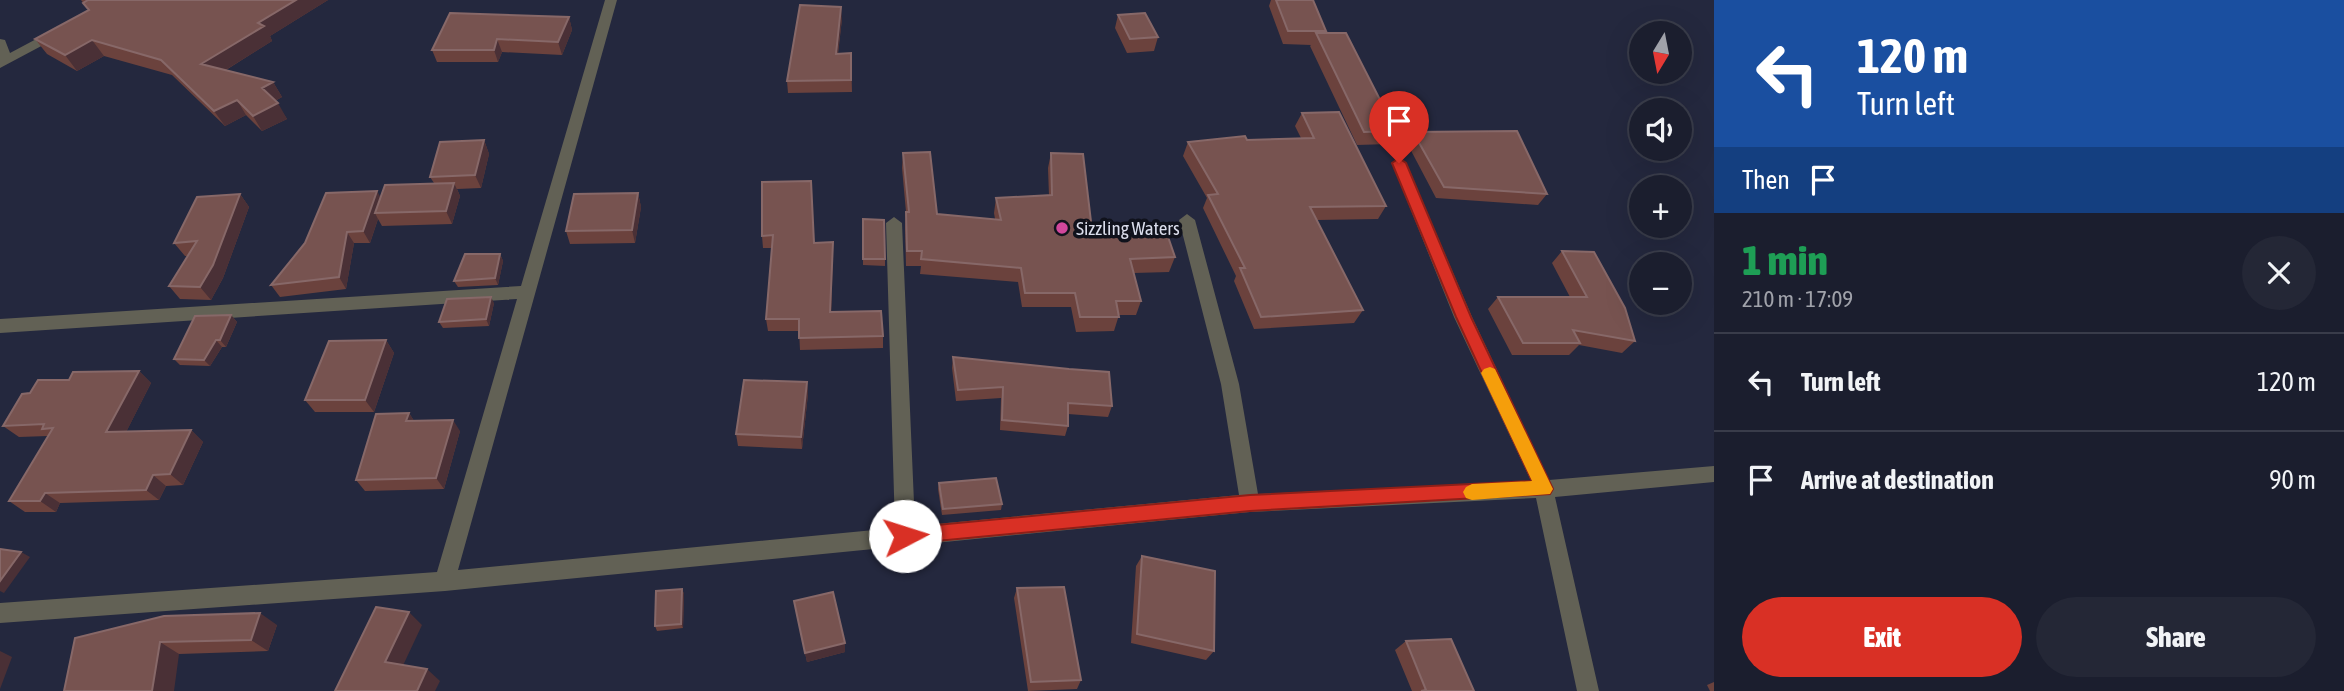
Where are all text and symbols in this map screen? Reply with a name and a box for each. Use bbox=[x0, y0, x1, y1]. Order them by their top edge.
north arrow bbox=[1629, 21, 1692, 84]
map controls bbox=[1629, 21, 1692, 315]
text: 120 m bbox=[1857, 27, 1968, 83]
icon: left bbox=[1742, 28, 1833, 119]
text: Turn left bbox=[1857, 85, 1955, 122]
pin bbox=[1369, 91, 1429, 163]
button: sound bbox=[1629, 98, 1692, 161]
icon: arrive bbox=[1380, 102, 1418, 140]
icon: arrive bbox=[1804, 161, 1842, 199]
text: Then bbox=[1742, 165, 1790, 195]
button: + bbox=[1629, 175, 1692, 238]
place label: Sizzling Waters bbox=[1076, 217, 1180, 239]
marker: Sizzling Waters bbox=[1054, 220, 1070, 236]
text: 1 min bbox=[1742, 236, 1828, 284]
button: close bbox=[2242, 236, 2316, 310]
button: − bbox=[1629, 252, 1692, 315]
text: 210 m · 17:09 bbox=[1742, 286, 1853, 312]
icon: left bbox=[1742, 363, 1780, 401]
text: Turn left bbox=[1801, 367, 1881, 397]
text: 120 m bbox=[2257, 367, 2316, 397]
icon: arrive bbox=[1742, 461, 1780, 499]
text: Arrive at destination bbox=[1801, 465, 1994, 495]
text: 90 m bbox=[2269, 465, 2316, 495]
position arrow bbox=[868, 499, 942, 573]
button: Exit bbox=[1742, 597, 2022, 677]
button: Share bbox=[2036, 597, 2316, 677]

